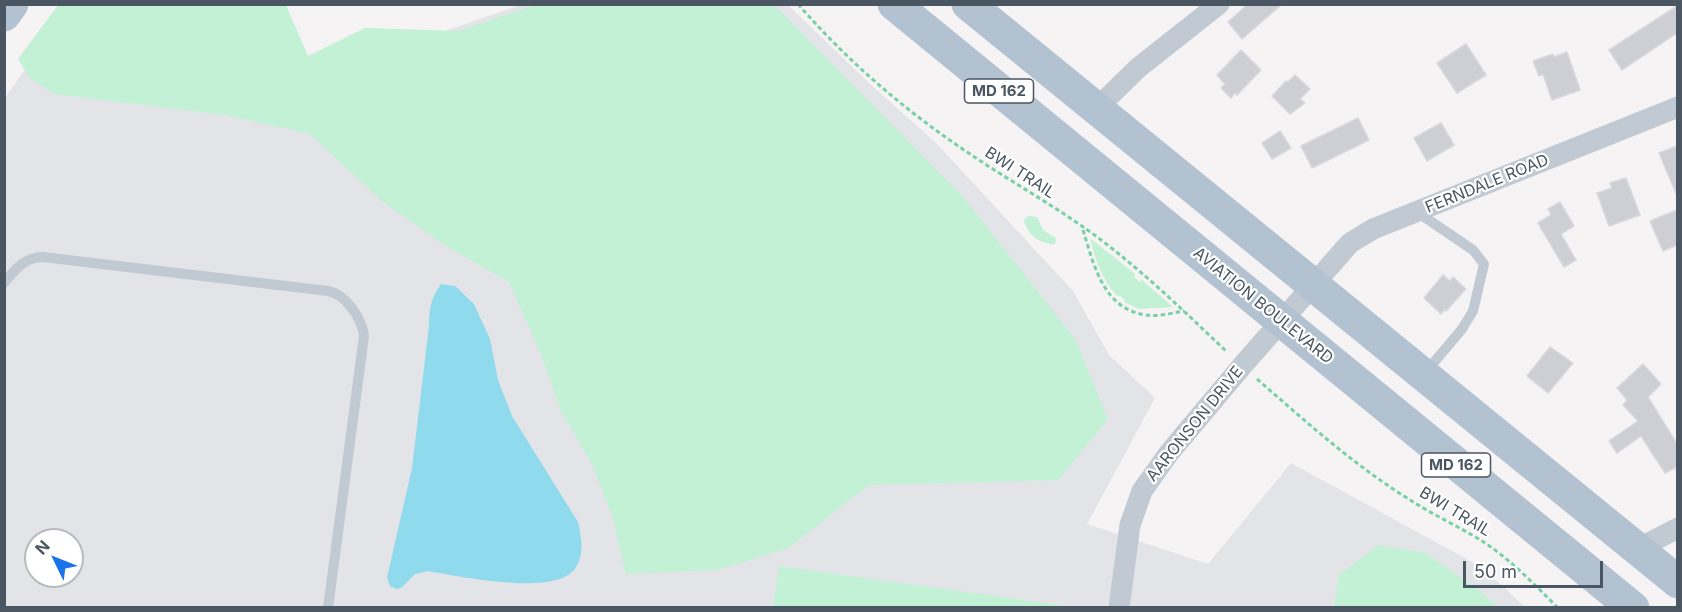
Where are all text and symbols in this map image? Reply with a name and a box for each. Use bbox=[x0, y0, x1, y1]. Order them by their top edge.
road number: MD 162 bbox=[964, 79, 1034, 103]
street label: BWI TRAIL bbox=[981, 143, 1059, 203]
street label: FERNDALE ROAD bbox=[1423, 151, 1551, 217]
street label: AVIATION BOULEVARD bbox=[1189, 244, 1337, 368]
street label: AARONSON DRIVE bbox=[1143, 362, 1247, 486]
road number: MD 162 bbox=[1422, 453, 1490, 477]
street label: BWI TRAIL bbox=[1416, 483, 1494, 541]
north arrow bbox=[24, 528, 84, 588]
text: N bbox=[31, 536, 54, 558]
scale bar bbox=[1466, 549, 1606, 587]
text: 50 m bbox=[1474, 561, 1517, 582]

